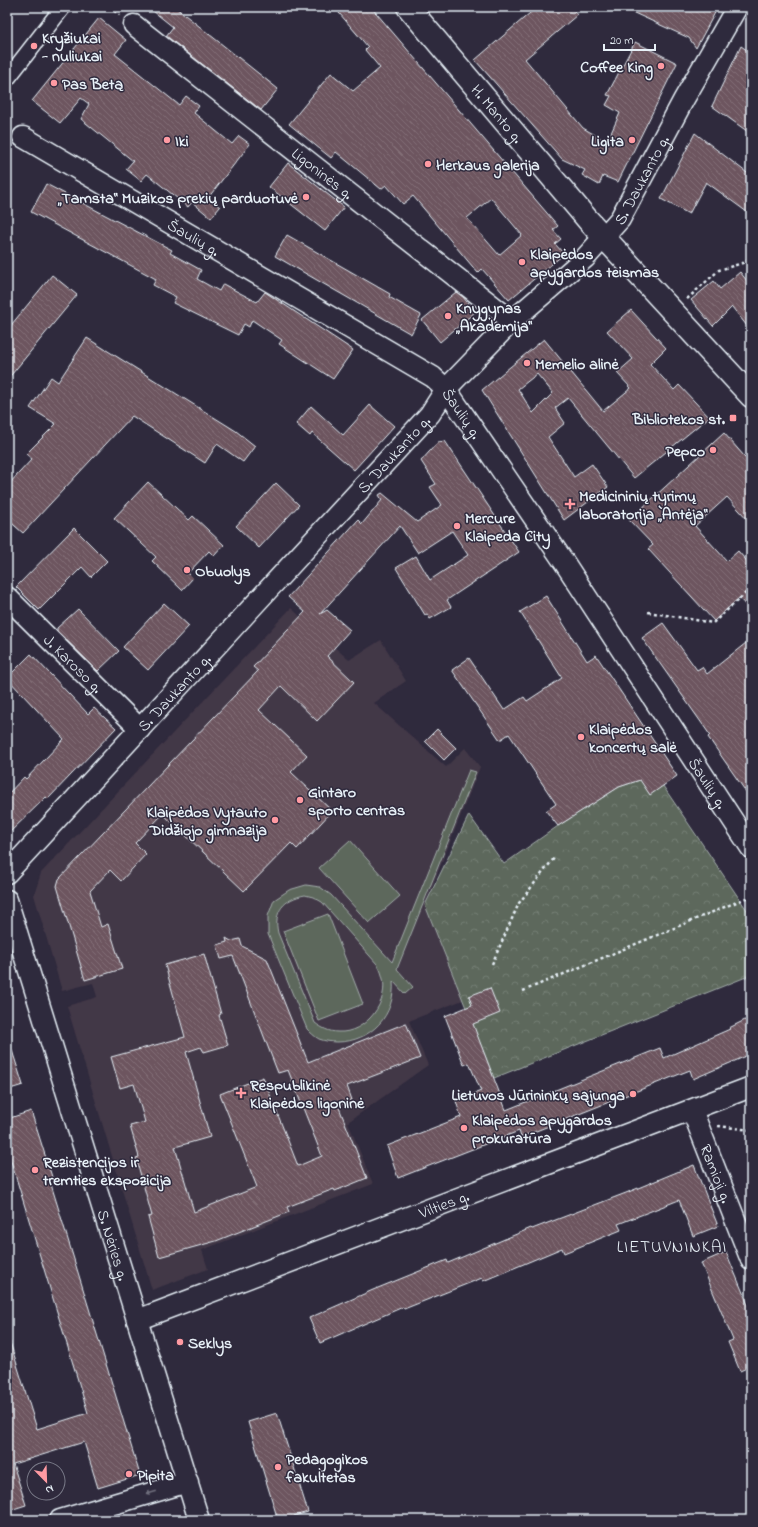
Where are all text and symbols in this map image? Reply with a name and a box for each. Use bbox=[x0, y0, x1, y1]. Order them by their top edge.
scale bar bbox=[604, 26, 655, 52]
place label: Kryžiukai - nuliukai bbox=[41, 27, 102, 69]
text: 20 m bbox=[610, 32, 633, 50]
marker: Kryžiukai - nuliukai bbox=[29, 41, 39, 51]
place label: Coffee King bbox=[580, 56, 653, 81]
marker: Coffee King bbox=[656, 61, 666, 71]
place label: Pas Betą bbox=[62, 73, 123, 97]
marker: Pas Betą bbox=[49, 78, 59, 88]
street label: H. Manto g. bbox=[464, 80, 528, 149]
place label: Iki bbox=[175, 130, 189, 154]
place label: Ligita bbox=[591, 130, 624, 155]
street label: S. Daukanto g. bbox=[609, 131, 677, 230]
marker: Iki bbox=[162, 135, 172, 145]
marker: Ligita bbox=[627, 135, 637, 145]
street label: Ligoninės g. bbox=[286, 143, 358, 206]
place label: Herkaus galerija bbox=[436, 154, 540, 179]
marker: Herkaus galerija bbox=[423, 159, 433, 169]
place label: „Tamsta“ Muzikos prekių parduotuvė bbox=[57, 187, 299, 211]
marker: „Tamsta“ Muzikos prekių parduotuvė bbox=[301, 192, 311, 202]
street label: Šaulių g. bbox=[162, 214, 224, 264]
place label: Klaipėdos apygardos teismas bbox=[530, 243, 659, 286]
marker: Klaipėdos apygardos teismas bbox=[517, 257, 527, 267]
place label: Knygynas „Akademija“ bbox=[455, 297, 533, 339]
marker: Knygynas „Akademija“ bbox=[443, 311, 453, 321]
place label: Memelio alinė bbox=[535, 353, 619, 377]
marker: Memelio alinė bbox=[522, 358, 532, 368]
street label: Šaulių g. bbox=[435, 384, 487, 445]
place label: Bibliotekos st. bbox=[632, 408, 726, 432]
street label: S. Daukanto g. bbox=[352, 411, 437, 500]
marker: Bibliotekos st. bbox=[728, 413, 738, 423]
place label: Pepco bbox=[665, 440, 705, 464]
marker: Pepco bbox=[708, 445, 718, 455]
place label: Medicininių tyrimų laboratorija „Antėja“ bbox=[579, 485, 708, 527]
marker: Medicininių tyrimų laboratorija „Antėja“ bbox=[564, 498, 576, 510]
place label: Mercure Klaipeda City bbox=[465, 507, 551, 550]
marker: Mercure Klaipeda City bbox=[452, 521, 462, 531]
place label: Obuolys bbox=[195, 560, 251, 585]
marker: Obuolys bbox=[182, 565, 192, 575]
street label: J. Karoso g. bbox=[37, 629, 108, 700]
street label: S. Daukanto g. bbox=[133, 649, 217, 738]
place label: Klaipėdos koncertų salė bbox=[589, 718, 677, 760]
marker: Klaipėdos koncertų salė bbox=[576, 732, 586, 742]
street label: Šaulių g. bbox=[681, 753, 732, 814]
place label: Gintaro sporto centras bbox=[308, 781, 405, 823]
marker: Gintaro sporto centras bbox=[295, 795, 305, 805]
place label: Klaipėdos Vytauto Didžiojo gimnazija bbox=[146, 801, 267, 844]
marker: Klaipėdos Vytauto Didžiojo gimnazija bbox=[270, 815, 280, 825]
place label: Respublikinė Klaipėdos ligoninė bbox=[249, 1074, 365, 1117]
place label: Lietuvos Jūrininkų sąjunga bbox=[452, 1084, 625, 1109]
marker: Respublikinė Klaipėdos ligoninė bbox=[235, 1087, 247, 1099]
marker: Lietuvos Jūrininkų sąjunga bbox=[628, 1089, 638, 1099]
place label: Klaipėdos apygardos prokuratūra bbox=[472, 1109, 612, 1151]
marker: Klaipėdos apygardos prokuratūra bbox=[459, 1123, 469, 1133]
street label: Ramioji g. bbox=[693, 1141, 737, 1207]
place label: Rezistencijos ir tremties ekspozicija bbox=[42, 1151, 172, 1193]
marker: Rezistencijos ir tremties ekspozicija bbox=[30, 1165, 40, 1175]
street label: Vilties g. bbox=[415, 1185, 473, 1226]
street label: S. Nėries g. bbox=[90, 1207, 134, 1284]
district label: LIETUVNINKAI bbox=[617, 1235, 727, 1260]
place label: Seklys bbox=[188, 1332, 232, 1357]
marker: Seklys bbox=[175, 1337, 185, 1347]
place label: Pedagogikos fakultetas bbox=[285, 1448, 368, 1490]
north arrow bbox=[26, 1461, 66, 1501]
marker: Pedagogikos fakultetas bbox=[273, 1462, 283, 1472]
place label: Pipita bbox=[137, 1464, 174, 1488]
marker: Pipita bbox=[124, 1469, 134, 1479]
text: N bbox=[43, 1480, 56, 1498]
one-way arrow bbox=[145, 1490, 157, 1496]

